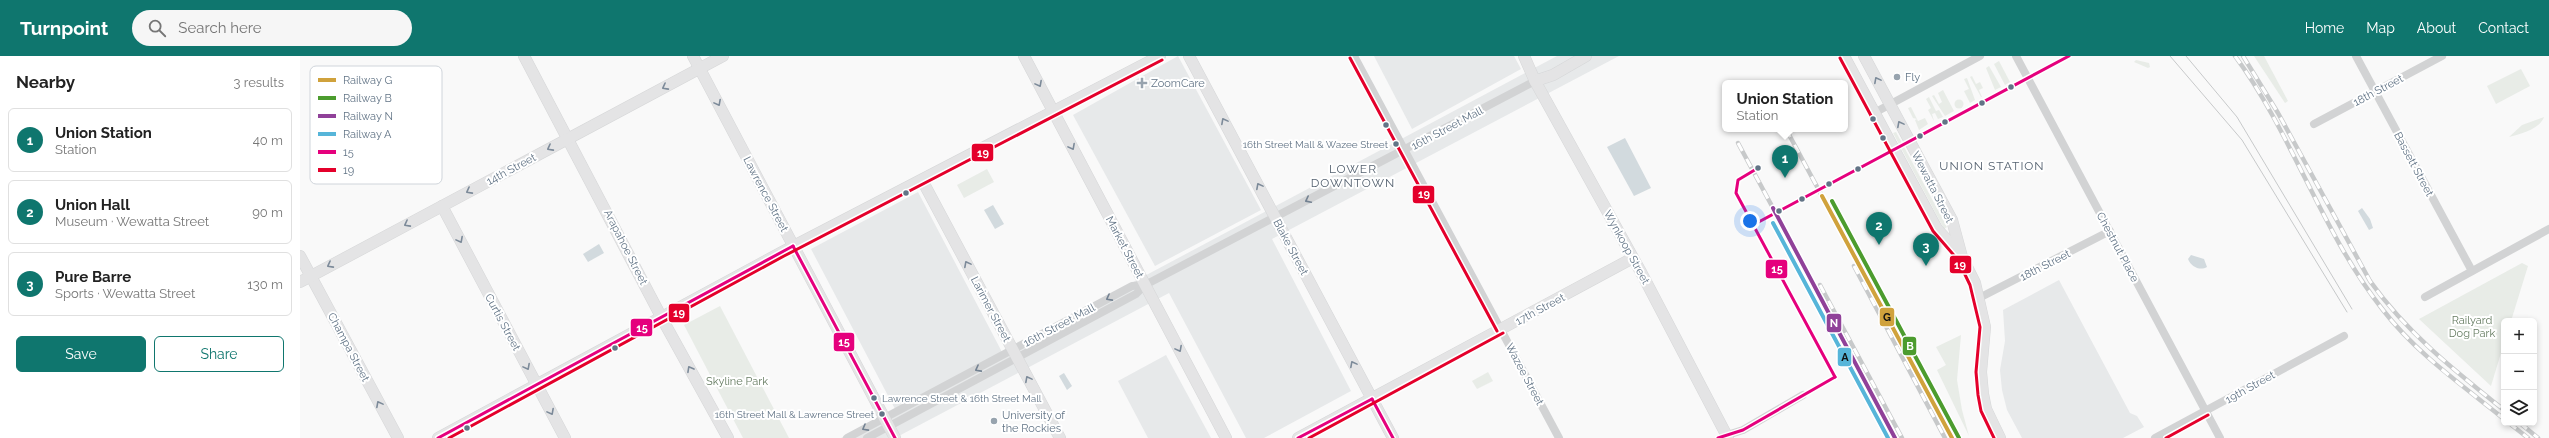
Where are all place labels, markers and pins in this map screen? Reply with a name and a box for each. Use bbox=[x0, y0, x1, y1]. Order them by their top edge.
place label: Fly bbox=[1905, 71, 1920, 84]
marker: Fly bbox=[1892, 72, 1902, 82]
marker: ZoomCare bbox=[1136, 77, 1148, 89]
place label: ZoomCare bbox=[1151, 77, 1205, 90]
unlabelled marker bbox=[2006, 82, 2016, 92]
unlabelled marker bbox=[1977, 98, 1987, 108]
unlabelled marker bbox=[1868, 114, 1878, 124]
unlabelled marker bbox=[1940, 117, 1950, 127]
unlabelled marker bbox=[1381, 120, 1391, 130]
unlabelled marker bbox=[1915, 131, 1925, 141]
unlabelled marker bbox=[1878, 133, 1888, 143]
place label: 16th Street Mall & Wazee Street bbox=[1243, 139, 1389, 150]
marker: 16th Street Mall & Wazee Street bbox=[1391, 139, 1401, 149]
pin: 1 bbox=[1772, 145, 1798, 178]
unlabelled marker bbox=[1753, 163, 1763, 173]
unlabelled marker bbox=[1853, 164, 1863, 174]
unlabelled marker bbox=[1824, 179, 1834, 189]
unlabelled marker bbox=[901, 188, 911, 198]
unlabelled marker bbox=[1797, 194, 1807, 204]
unlabelled marker bbox=[1774, 206, 1784, 216]
pin: 2 bbox=[1866, 212, 1892, 245]
pin: 3 bbox=[1913, 233, 1939, 266]
unlabelled marker bbox=[610, 343, 620, 353]
marker: Lawrence Street & 16th Street Mall bbox=[869, 393, 879, 403]
place label: Lawrence Street & 16th Street Mall bbox=[882, 393, 1042, 404]
place label: 16th Street Mall & Lawrence Street bbox=[715, 409, 875, 420]
marker: 16th Street Mall & Lawrence Street bbox=[877, 409, 887, 419]
place label: University of the Rockies bbox=[1002, 409, 1065, 435]
marker: University of the Rockies bbox=[989, 416, 999, 426]
unlabelled marker bbox=[462, 423, 472, 433]

